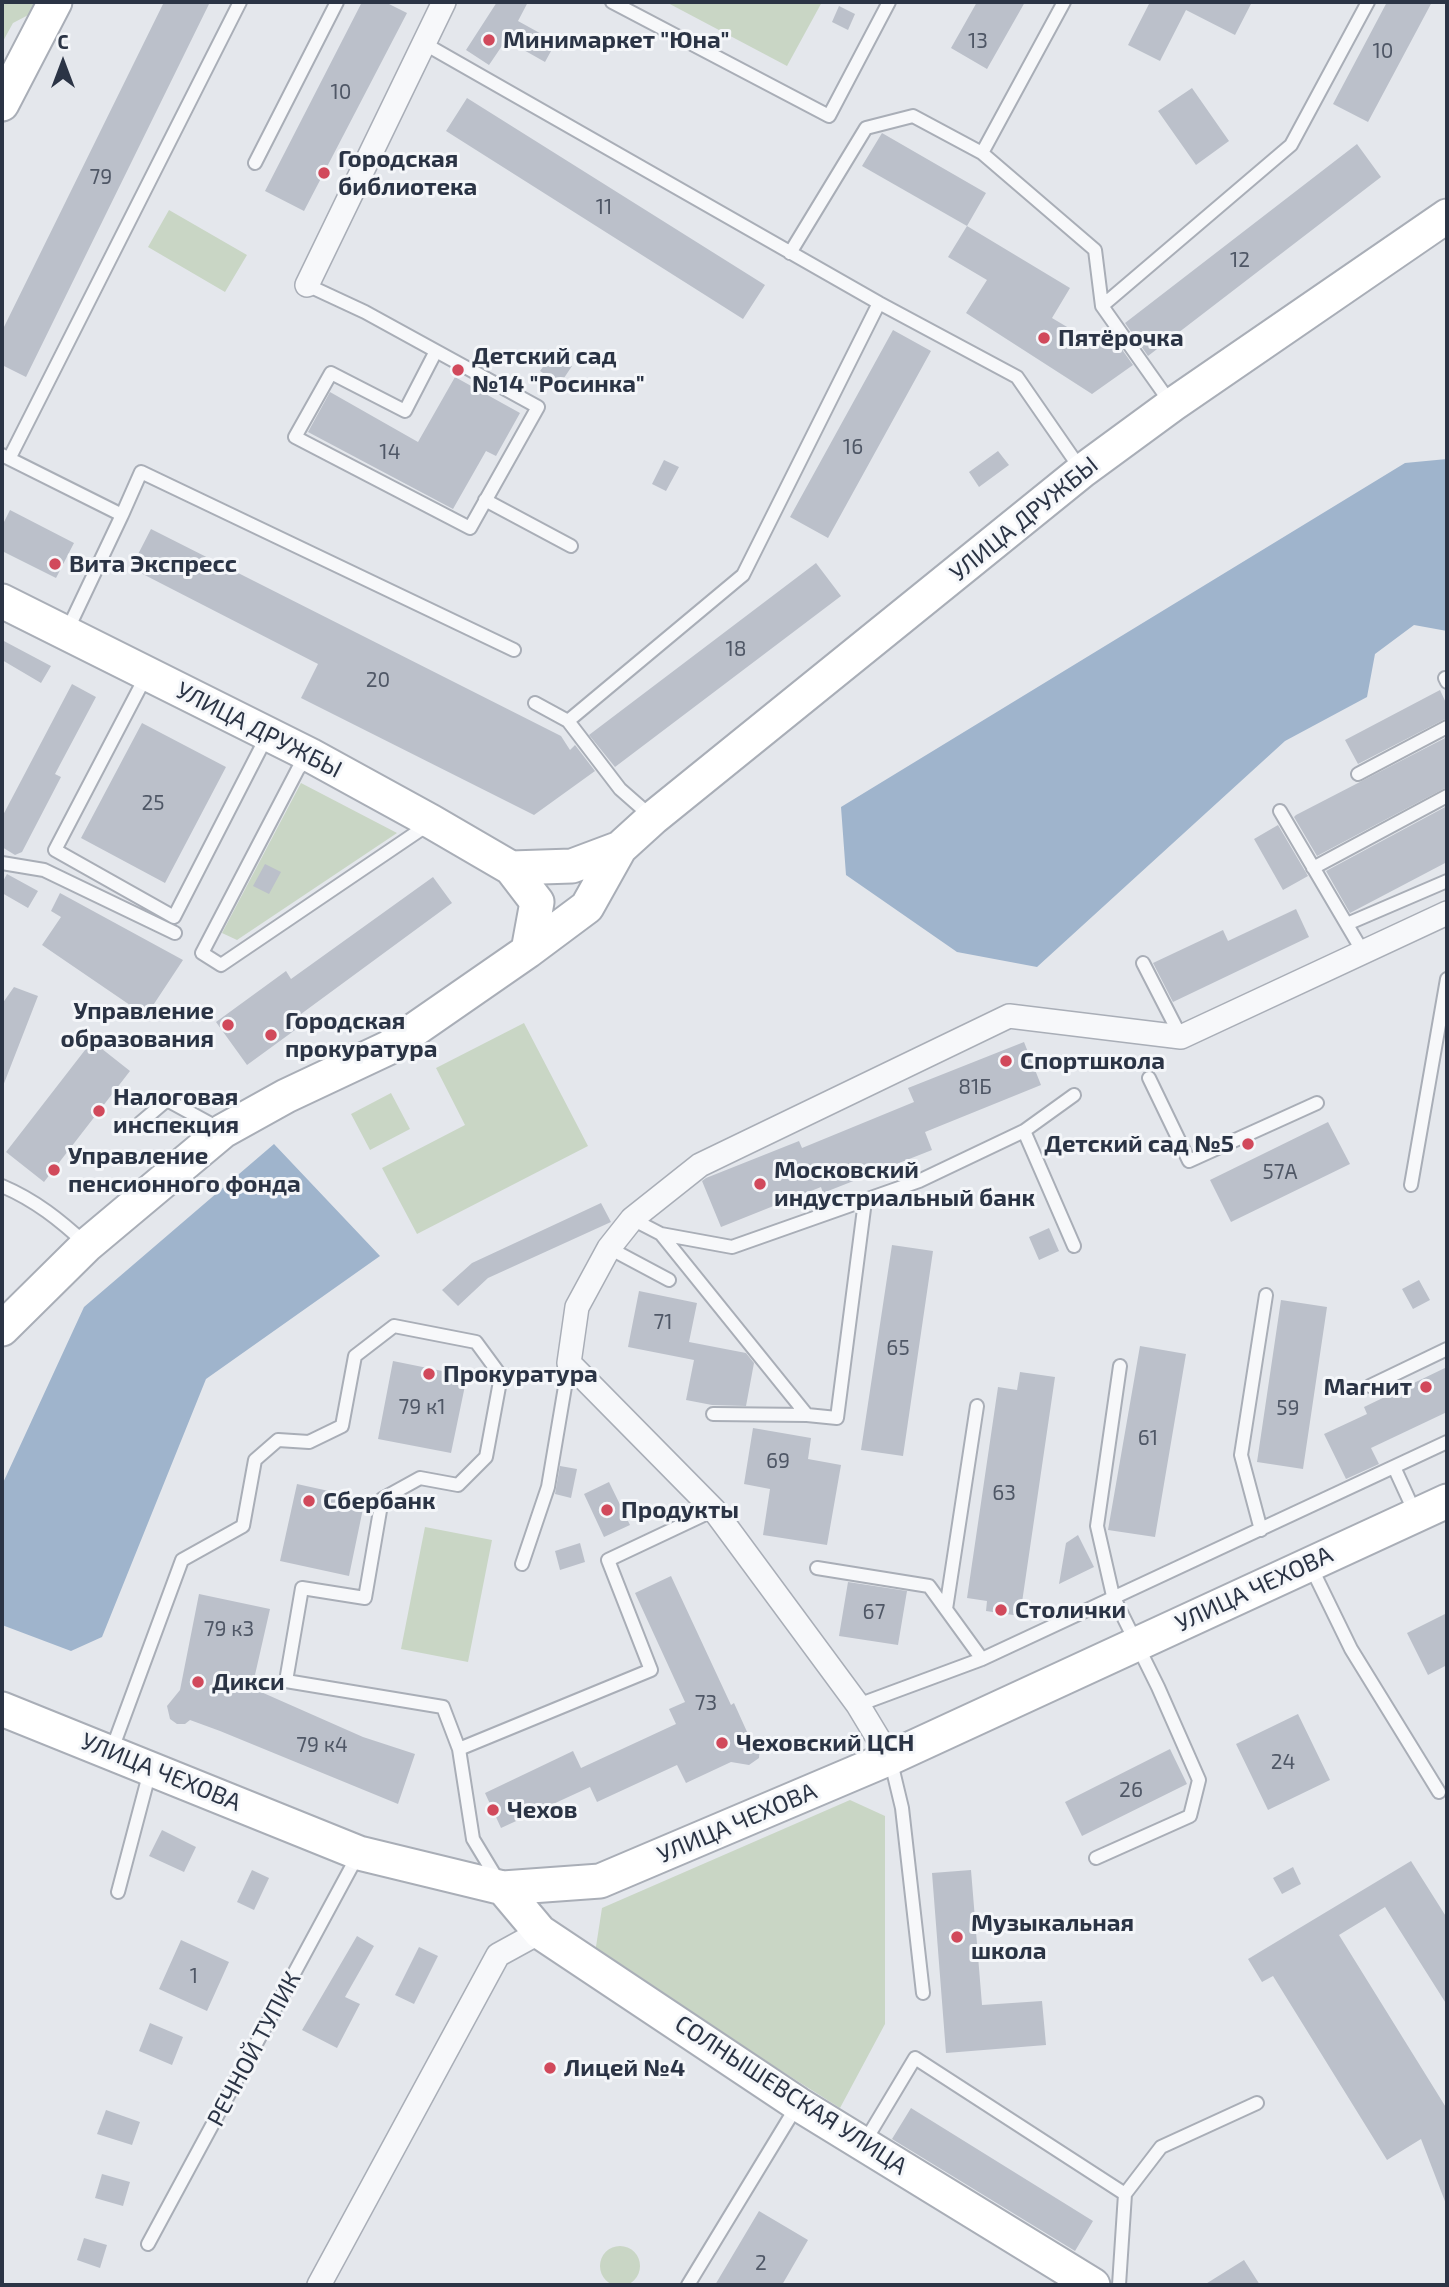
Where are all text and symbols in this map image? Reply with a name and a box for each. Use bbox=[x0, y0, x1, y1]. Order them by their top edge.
place label: Минимаркет "Юна" bbox=[503, 26, 729, 54]
north arrow bbox=[28, 28, 98, 98]
house number: 13 bbox=[968, 28, 988, 54]
text: С bbox=[57, 30, 69, 53]
marker: Минимаркет "Юна" bbox=[481, 32, 497, 48]
house number: 10 bbox=[1372, 38, 1394, 64]
house number: 10 bbox=[330, 79, 352, 105]
place label: Городская библиотека bbox=[338, 145, 477, 201]
house number: 79 bbox=[90, 164, 112, 190]
marker: Городская библиотека bbox=[316, 165, 332, 181]
house number: 11 bbox=[596, 194, 612, 220]
house number: 12 bbox=[1230, 247, 1250, 273]
place label: Пятёрочка bbox=[1058, 324, 1184, 352]
marker: Пятёрочка bbox=[1036, 330, 1052, 346]
place label: Детский сад №14 "Росинка" bbox=[472, 342, 645, 398]
marker: Детский сад №14 "Росинка" bbox=[450, 362, 466, 378]
house number: 16 bbox=[843, 434, 863, 460]
house number: 14 bbox=[379, 439, 401, 465]
street label: УЛИЦА ДРУЖБЫ bbox=[944, 450, 1104, 588]
place label: Вита Экспресс bbox=[69, 550, 237, 578]
marker: Вита Экспресс bbox=[47, 556, 63, 572]
house number: 18 bbox=[725, 636, 747, 662]
house number: 20 bbox=[366, 667, 390, 693]
street label: УЛИЦА ДРУЖБЫ bbox=[171, 676, 347, 784]
house number: 25 bbox=[141, 790, 165, 816]
place label: Управление образования bbox=[61, 997, 214, 1053]
place label: Городская прокуратура bbox=[285, 1007, 438, 1063]
marker: Управление образования bbox=[220, 1017, 236, 1033]
marker: Городская прокуратура bbox=[263, 1027, 279, 1043]
place label: Спортшкола bbox=[1020, 1047, 1165, 1075]
marker: Спортшкола bbox=[998, 1053, 1014, 1069]
house number: 81Б bbox=[958, 1074, 992, 1100]
place label: Налоговая инспекция bbox=[113, 1083, 239, 1139]
marker: Налоговая инспекция bbox=[91, 1103, 107, 1119]
place label: Детский сад №5 bbox=[1044, 1130, 1234, 1158]
marker: Детский сад №5 bbox=[1240, 1136, 1256, 1152]
place label: Управление пенсионного фонда bbox=[68, 1142, 301, 1198]
place label: Московский индустриальный банк bbox=[774, 1156, 1035, 1212]
house number: 57А bbox=[1262, 1159, 1298, 1185]
marker: Управление пенсионного фонда bbox=[46, 1162, 62, 1178]
marker: Московский индустриальный банк bbox=[752, 1176, 768, 1192]
house number: 71 bbox=[653, 1309, 673, 1335]
house number: 65 bbox=[886, 1335, 910, 1361]
place label: Прокуратура bbox=[443, 1360, 598, 1388]
marker: Прокуратура bbox=[421, 1366, 437, 1382]
place label: Магнит bbox=[1323, 1373, 1412, 1401]
marker: Магнит bbox=[1418, 1379, 1434, 1395]
house number: 79 к1 bbox=[398, 1394, 446, 1420]
house number: 59 bbox=[1276, 1395, 1300, 1421]
house number: 61 bbox=[1138, 1425, 1158, 1451]
house number: 69 bbox=[766, 1448, 790, 1474]
house number: 63 bbox=[992, 1480, 1016, 1506]
place label: Сбербанк bbox=[323, 1487, 436, 1515]
marker: Сбербанк bbox=[301, 1493, 317, 1509]
place label: Продукты bbox=[621, 1496, 739, 1524]
marker: Продукты bbox=[599, 1502, 615, 1518]
street label: УЛИЦА ЧЕХОВА bbox=[1171, 1540, 1337, 1638]
place label: Столички bbox=[1015, 1596, 1126, 1624]
house number: 67 bbox=[863, 1599, 885, 1625]
marker: Столички bbox=[993, 1602, 1009, 1618]
house number: 79 к3 bbox=[204, 1616, 254, 1642]
place label: Дикси bbox=[212, 1668, 285, 1696]
marker: Дикси bbox=[190, 1674, 206, 1690]
house number: 73 bbox=[695, 1690, 717, 1716]
street label: УЛИЦА ЧЕХОВА bbox=[77, 1727, 245, 1817]
place label: Чеховский ЦСН bbox=[736, 1729, 914, 1757]
house number: 79 к4 bbox=[296, 1732, 348, 1758]
marker: Чеховский ЦСН bbox=[714, 1735, 730, 1751]
house number: 24 bbox=[1271, 1749, 1295, 1775]
street label: УЛИЦА ЧЕХОВА bbox=[653, 1777, 821, 1869]
house number: 26 bbox=[1119, 1777, 1143, 1803]
place label: Чехов bbox=[507, 1796, 577, 1824]
marker: Чехов bbox=[485, 1802, 501, 1818]
place label: Музыкальная школа bbox=[971, 1909, 1134, 1965]
marker: Музыкальная школа bbox=[949, 1929, 965, 1945]
house number: 1 bbox=[190, 1963, 198, 1989]
street label: РЕЧНОЙ ТУПИК bbox=[201, 1967, 307, 2131]
street label: СОЛНЫШЕВСКАЯ УЛИЦА bbox=[669, 2009, 913, 2181]
place label: Лицей №4 bbox=[564, 2054, 685, 2082]
marker: Лицей №4 bbox=[542, 2060, 558, 2076]
house number: 2 bbox=[755, 2250, 767, 2276]

